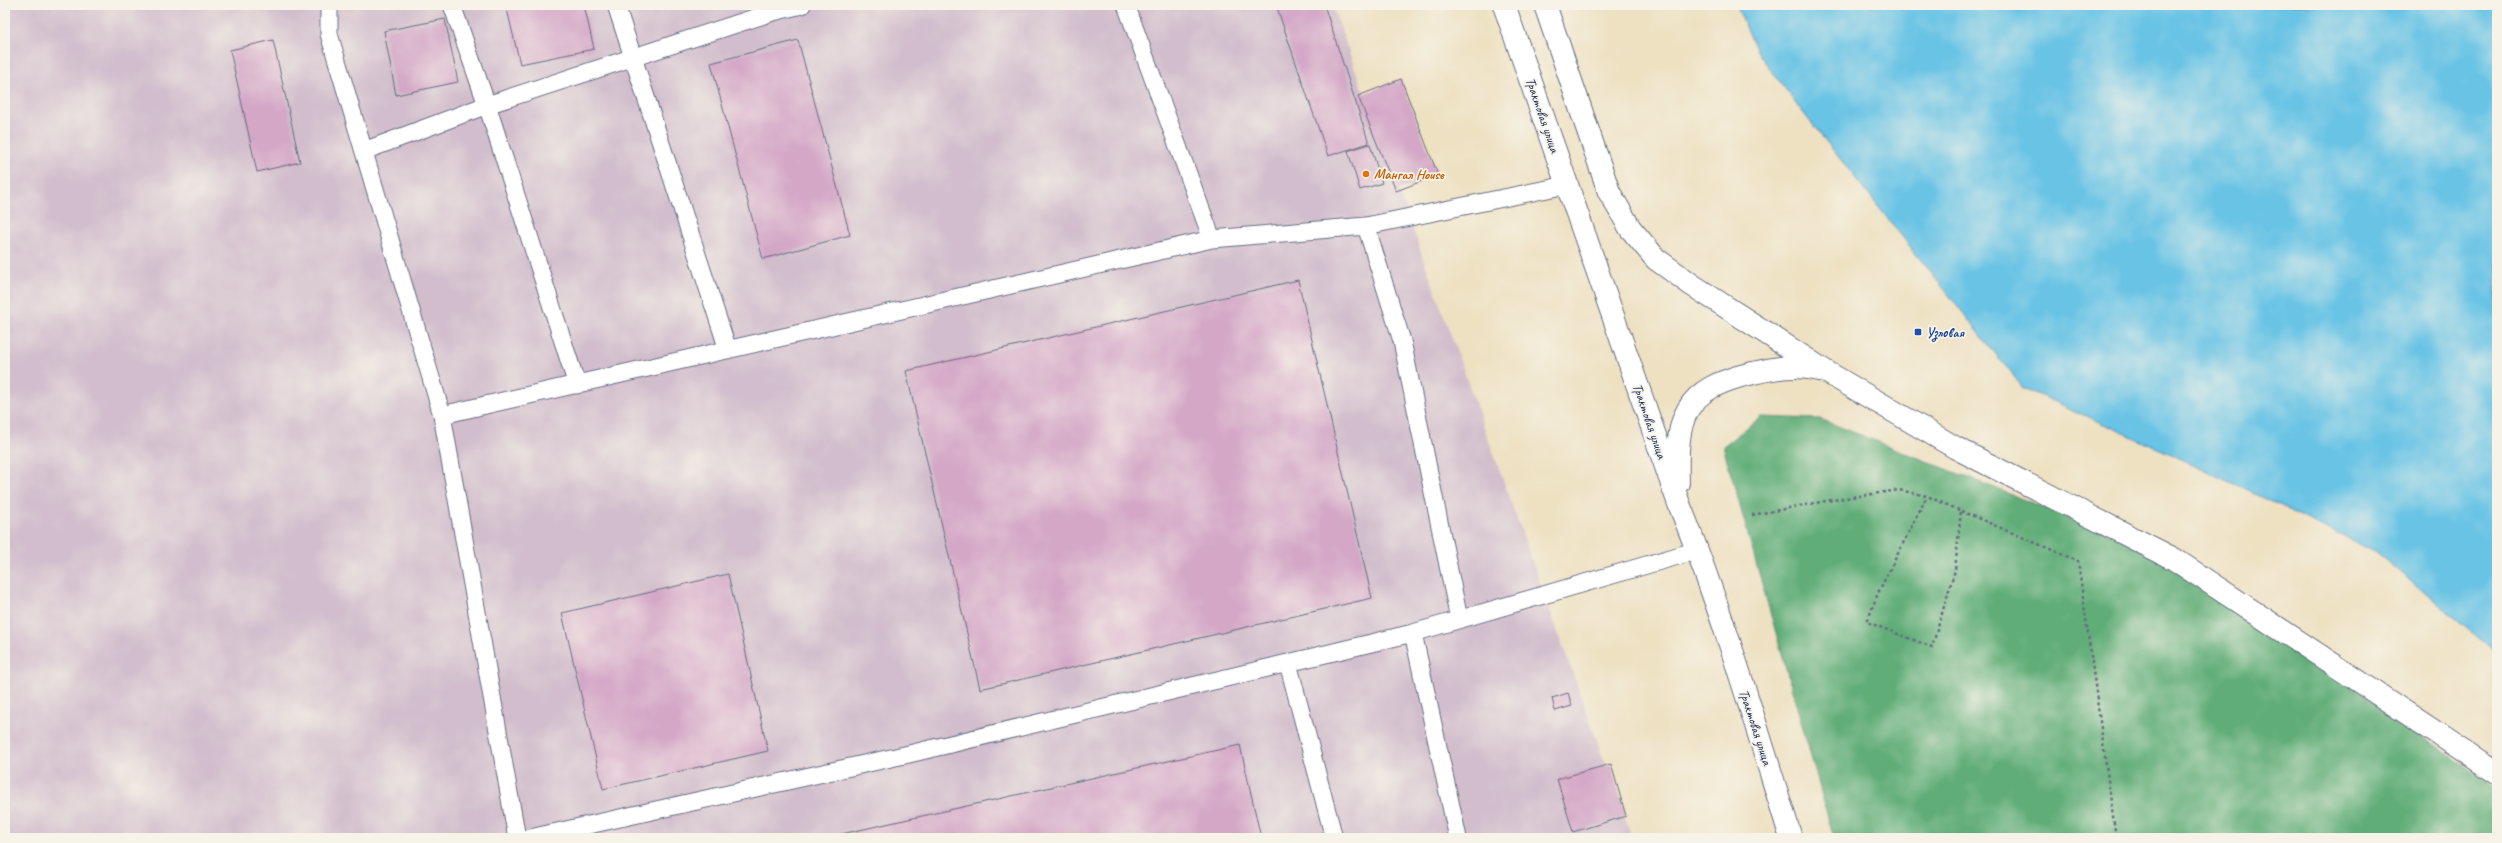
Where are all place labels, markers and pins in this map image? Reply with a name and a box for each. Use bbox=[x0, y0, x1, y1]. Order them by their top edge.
place label: Мангал House bbox=[1374, 166, 1445, 183]
marker: Мангал House bbox=[1361, 169, 1371, 179]
place label: Узловая bbox=[1926, 324, 1965, 342]
marker: Узловая bbox=[1913, 327, 1923, 337]

